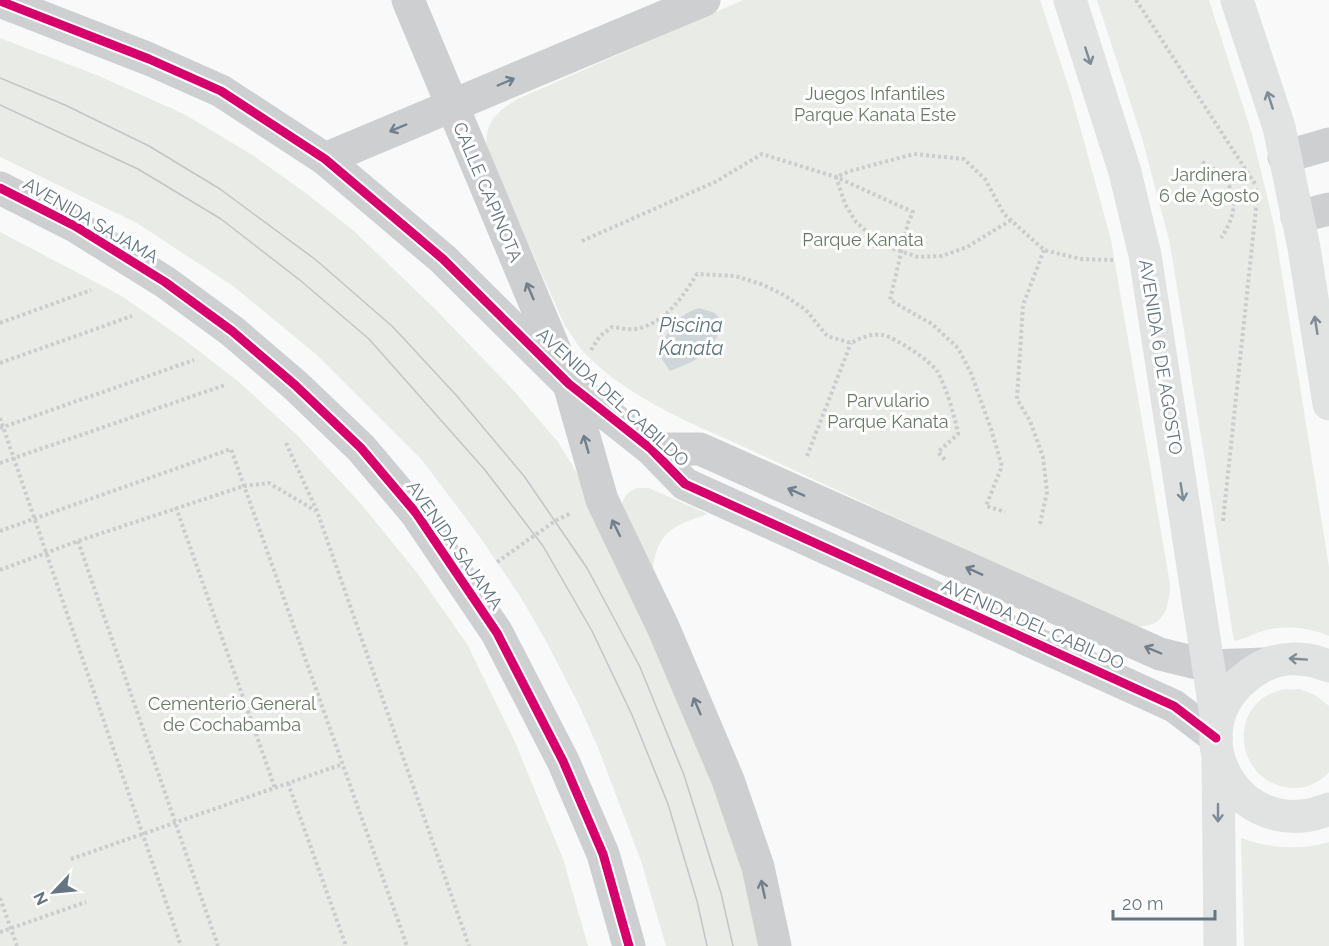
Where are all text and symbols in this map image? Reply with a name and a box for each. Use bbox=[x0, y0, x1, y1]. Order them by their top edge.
one-way arrow bbox=[1083, 46, 1094, 65]
one-way arrow bbox=[496, 76, 514, 87]
park label: Juegos Infantiles Parque Kanata Este bbox=[794, 83, 956, 125]
one-way arrow bbox=[1264, 91, 1275, 110]
street label: CALLE CAPINOTA bbox=[449, 119, 527, 265]
one-way arrow bbox=[389, 123, 408, 134]
park label: Jardinera 6 de Agosto bbox=[1159, 164, 1259, 206]
street label: AVENIDA SAJAMA bbox=[20, 173, 162, 267]
park label: Parque Kanata bbox=[802, 229, 924, 250]
street label: AVENIDA 6 DE AGOSTO bbox=[1135, 258, 1187, 456]
one-way arrow bbox=[524, 282, 535, 301]
water label: Piscina Kanata bbox=[659, 313, 723, 360]
one-way arrow bbox=[1311, 316, 1322, 336]
street label: AVENIDA DEL CABILDO bbox=[533, 323, 693, 471]
park label: Parvulario Parque Kanata bbox=[827, 390, 949, 432]
one-way arrow bbox=[580, 434, 591, 453]
street label: AVENIDA SAJAMA bbox=[403, 476, 507, 614]
one-way arrow bbox=[1177, 481, 1188, 501]
one-way arrow bbox=[788, 486, 806, 497]
one-way arrow bbox=[610, 520, 622, 538]
one-way arrow bbox=[966, 565, 984, 577]
street label: AVENIDA DEL CABILDO bbox=[939, 574, 1127, 674]
one-way arrow bbox=[1144, 644, 1162, 655]
one-way arrow bbox=[1288, 654, 1308, 665]
park label: Cementerio General de Cochabamba bbox=[148, 693, 316, 735]
one-way arrow bbox=[690, 697, 702, 715]
one-way arrow bbox=[1212, 803, 1224, 823]
north arrow bbox=[24, 862, 84, 922]
one-way arrow bbox=[757, 880, 768, 899]
scale bar bbox=[1113, 883, 1215, 921]
text: N bbox=[30, 889, 52, 908]
text: 20 m bbox=[1122, 893, 1164, 914]

